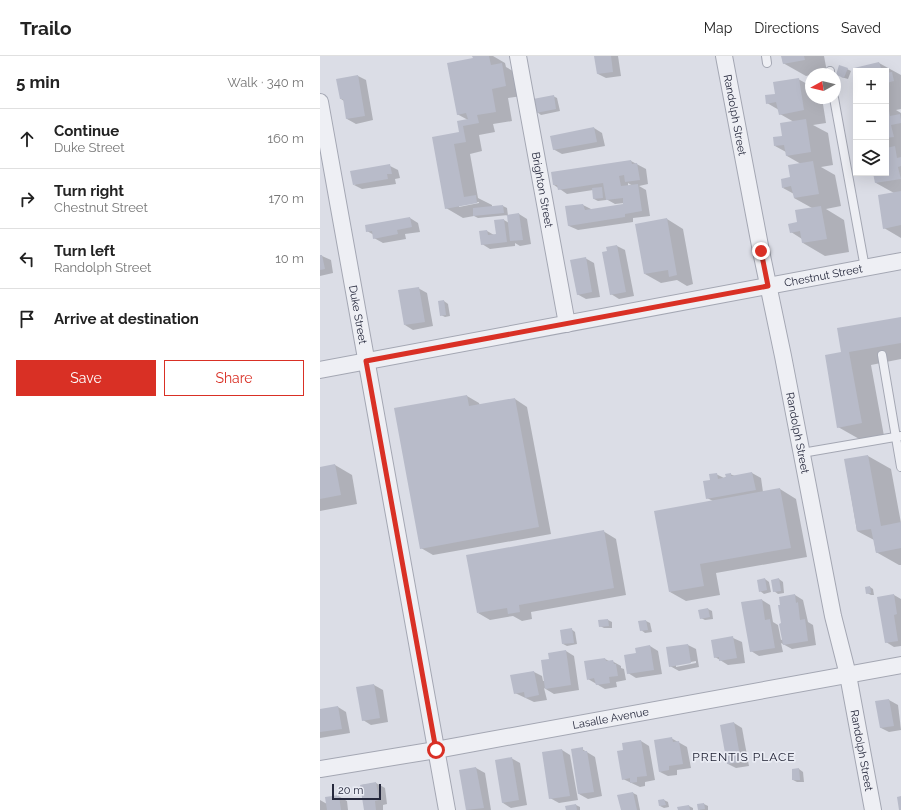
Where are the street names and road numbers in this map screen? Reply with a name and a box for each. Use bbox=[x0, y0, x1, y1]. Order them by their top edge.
street label: Randolph Street bbox=[721, 73, 749, 157]
street label: Brighton Street bbox=[529, 151, 556, 229]
street label: Chestnut Street bbox=[783, 262, 864, 289]
street label: Duke Street bbox=[346, 284, 370, 345]
street label: Randolph Street bbox=[784, 391, 812, 475]
street label: Lasalle Avenue bbox=[571, 705, 650, 731]
street label: Randolph Street bbox=[848, 709, 876, 792]

